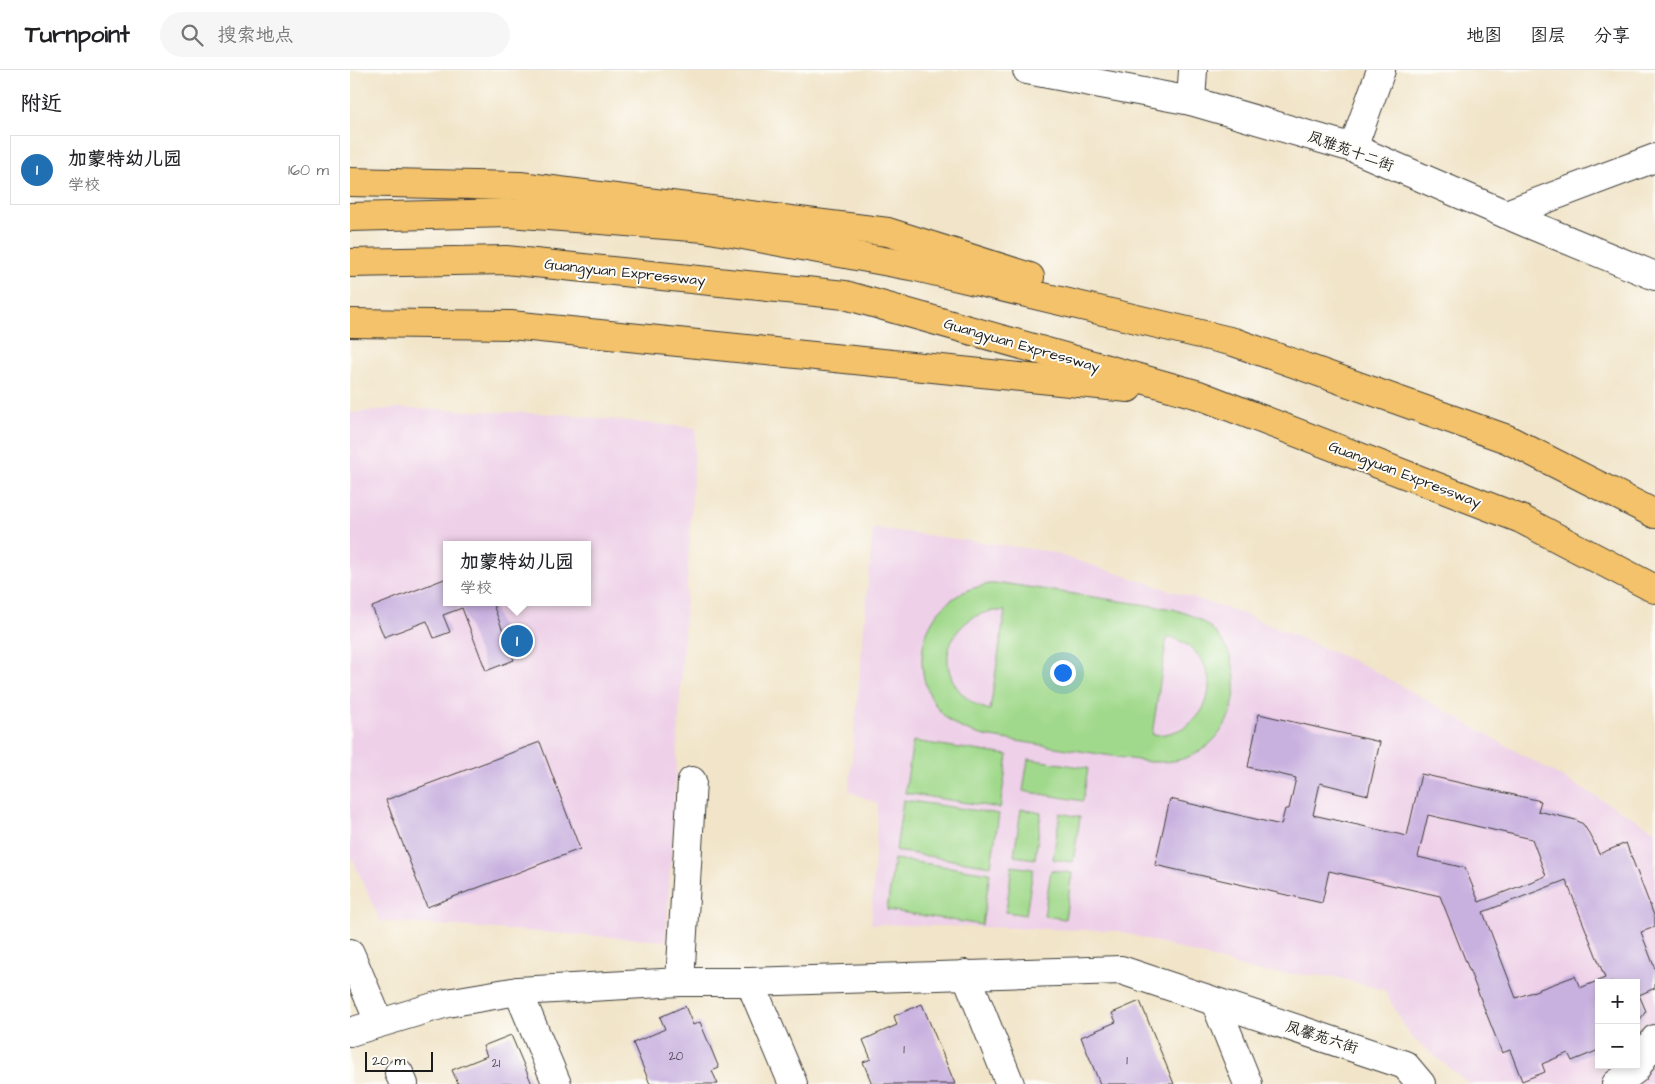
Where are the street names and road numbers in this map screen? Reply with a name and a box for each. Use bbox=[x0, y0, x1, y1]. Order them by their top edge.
street label: 凤雅苑十二街 bbox=[1305, 126, 1397, 177]
street label: Guangyuan Expressway bbox=[543, 254, 706, 292]
street label: Guangyuan Expressway bbox=[941, 313, 1102, 379]
street label: Guangyuan Expressway bbox=[1325, 436, 1484, 514]
street label: 凤馨苑六街 bbox=[1283, 1016, 1361, 1059]

